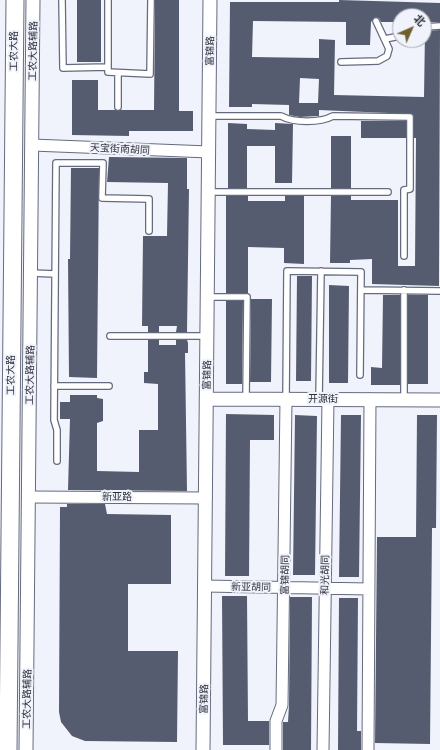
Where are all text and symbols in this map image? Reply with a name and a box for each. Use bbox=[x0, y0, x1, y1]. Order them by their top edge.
north arrow bbox=[392, 8, 432, 48]
text: 北 bbox=[412, 11, 429, 28]
street label: 工农大路辅路 bbox=[26, 21, 40, 81]
street label: 工农大路 bbox=[8, 31, 20, 71]
street label: 富锦路 bbox=[204, 36, 216, 66]
street label: 天宝街南胡同 bbox=[90, 141, 150, 157]
street label: 工农大路辅路 bbox=[23, 345, 37, 405]
street label: 工农大路 bbox=[5, 355, 17, 395]
street label: 富锦路 bbox=[201, 360, 213, 390]
street label: 开源街 bbox=[308, 393, 338, 405]
street label: 新亚路 bbox=[102, 491, 132, 503]
street label: 富锦胡同 bbox=[279, 555, 291, 595]
street label: 和光胡同 bbox=[319, 555, 331, 595]
street label: 新亚胡同 bbox=[231, 581, 271, 593]
street label: 工农大路辅路 bbox=[20, 669, 34, 729]
street label: 富锦路 bbox=[198, 684, 210, 714]

